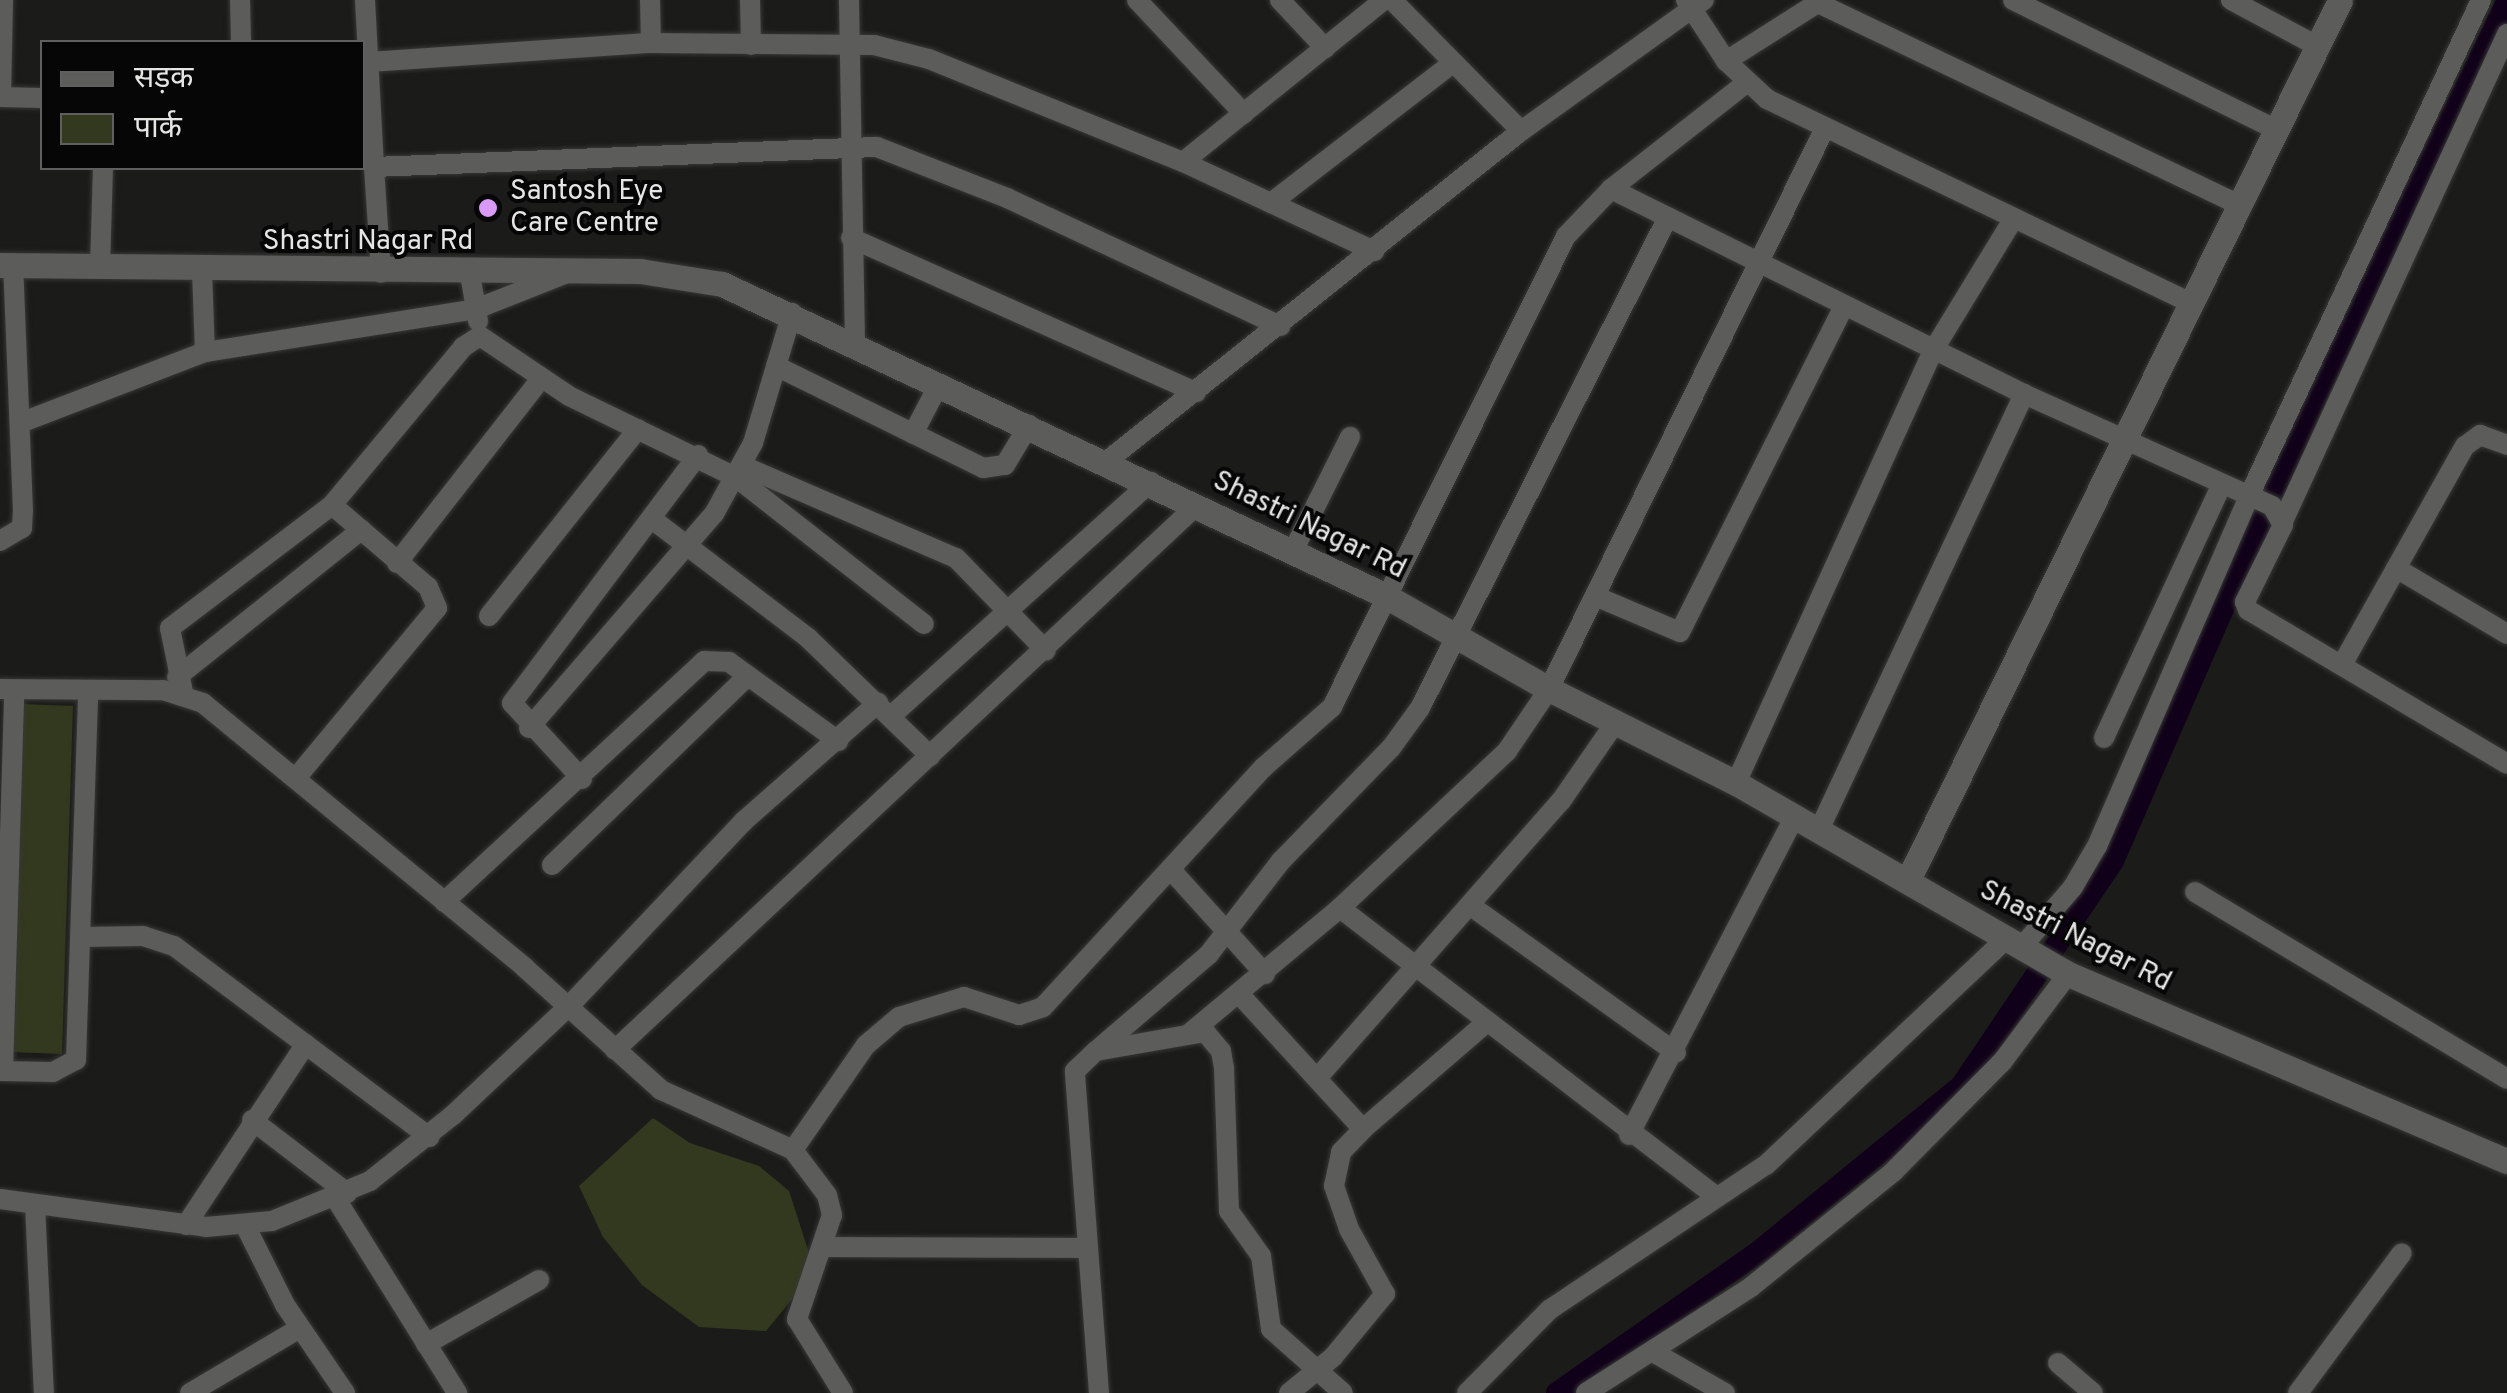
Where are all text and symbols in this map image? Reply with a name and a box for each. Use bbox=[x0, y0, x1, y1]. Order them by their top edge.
legend bbox=[40, 40, 365, 170]
text: सड़क bbox=[134, 61, 193, 98]
text: पार्क bbox=[134, 111, 182, 148]
place label: Santosh Eye Care Centre bbox=[510, 175, 663, 241]
marker: Santosh Eye Care Centre bbox=[475, 195, 501, 221]
street label: Shastri Nagar Rd bbox=[263, 225, 473, 259]
street label: Shastri Nagar Rd bbox=[1207, 465, 1411, 587]
street label: Shastri Nagar Rd bbox=[1974, 874, 2176, 1000]

